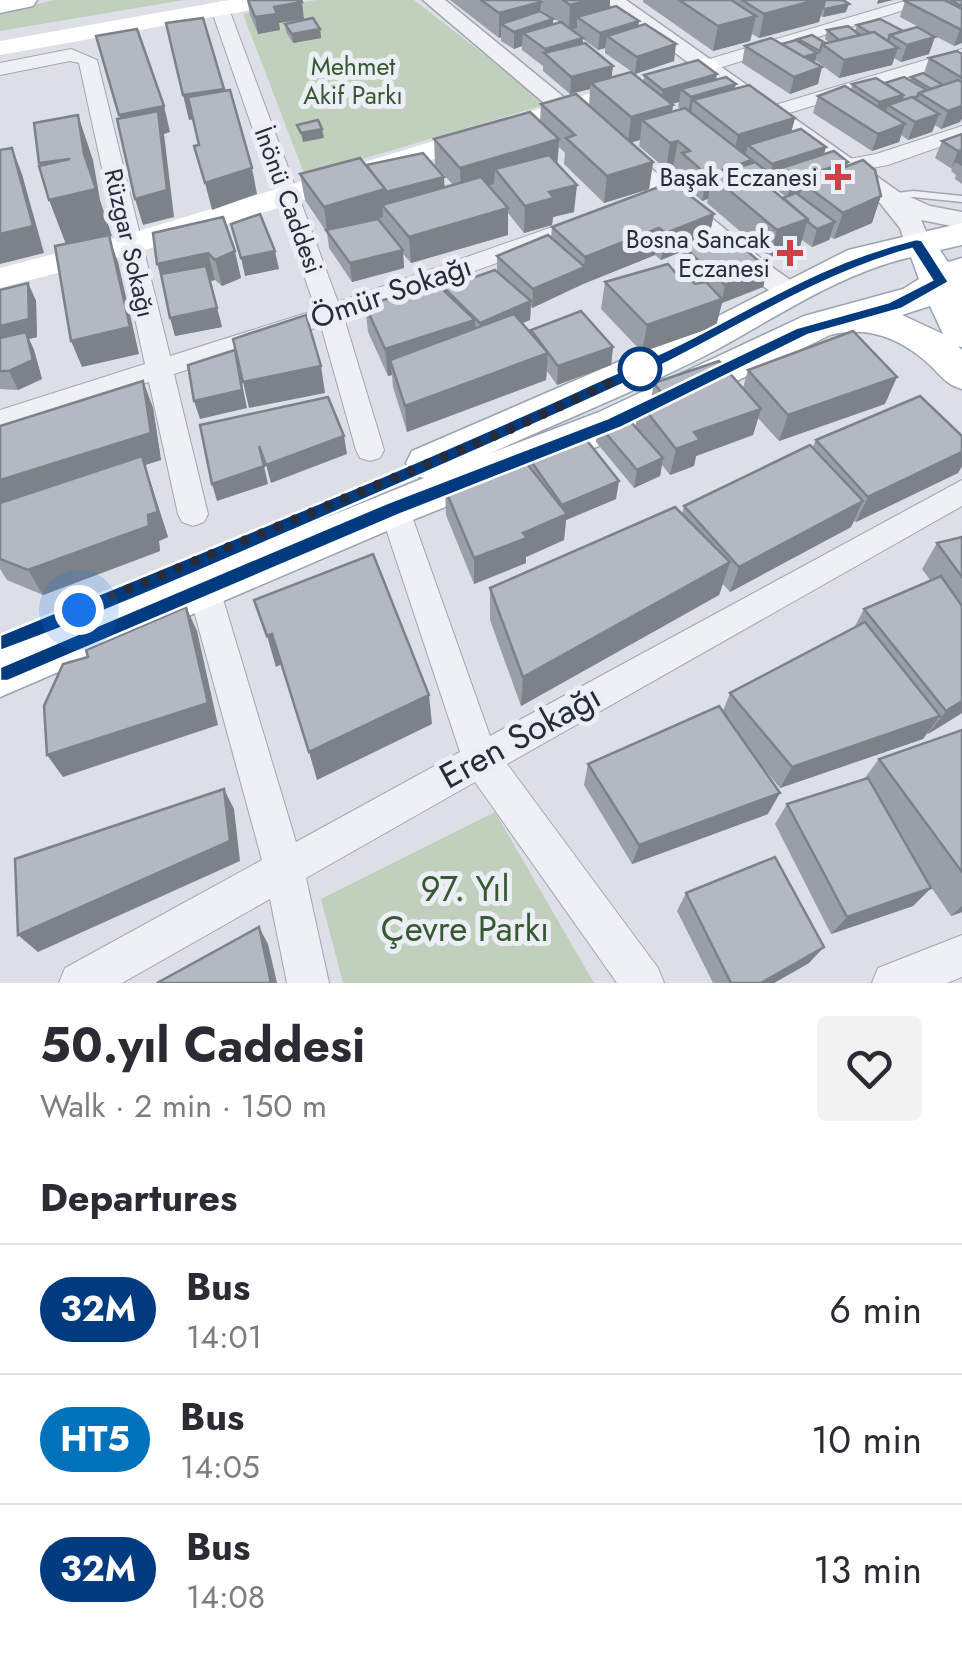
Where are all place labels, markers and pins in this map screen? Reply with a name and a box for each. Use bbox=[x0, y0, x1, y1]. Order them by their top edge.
place label: Başak Eczanesi bbox=[660, 159, 818, 195]
marker: Başak Eczanesi bbox=[827, 166, 849, 188]
place label: Bosna Sancak Eczanesi bbox=[626, 221, 770, 286]
marker: Bosna Sancak Eczanesi bbox=[779, 242, 801, 264]
unlabelled marker bbox=[619, 348, 661, 390]

